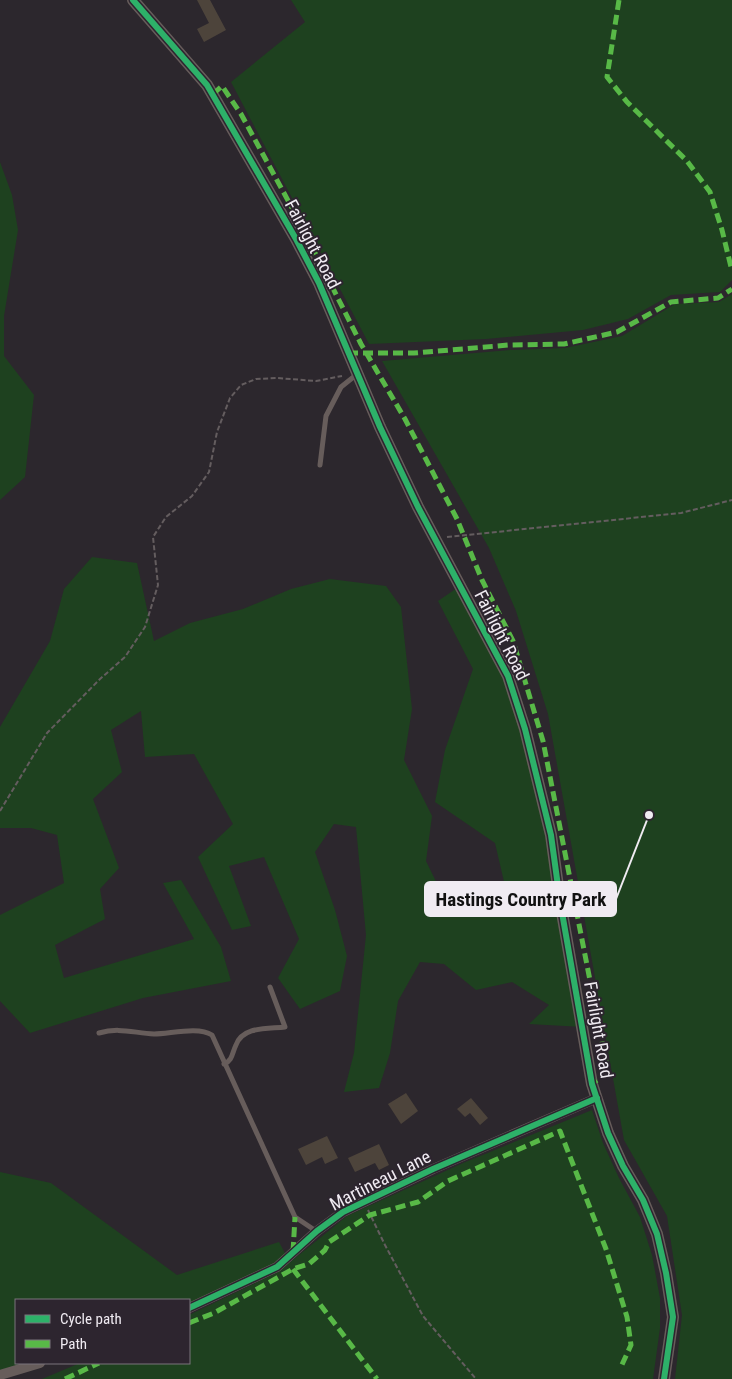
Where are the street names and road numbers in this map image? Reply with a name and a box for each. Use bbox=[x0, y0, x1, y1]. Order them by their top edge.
street label: Fairlight Road bbox=[281, 196, 345, 292]
street label: Fairlight Road bbox=[470, 587, 534, 683]
street label: Fairlight Road bbox=[580, 980, 618, 1080]
street label: Martineau Lane bbox=[326, 1146, 434, 1214]

